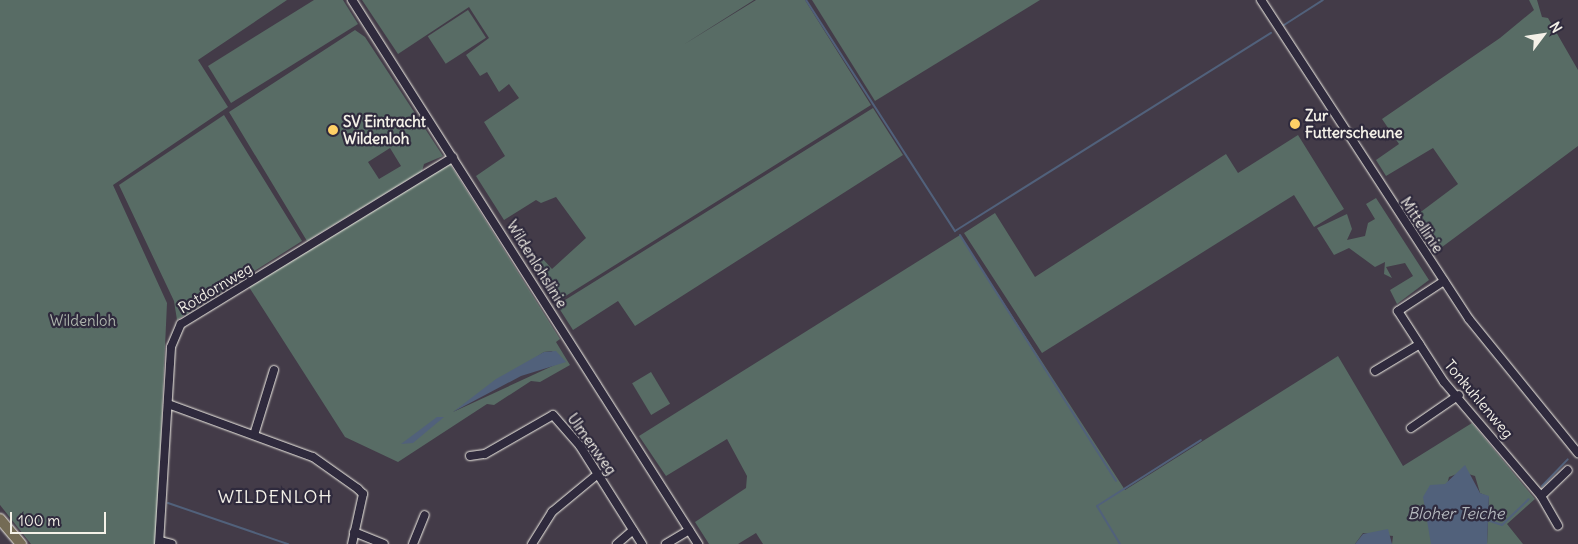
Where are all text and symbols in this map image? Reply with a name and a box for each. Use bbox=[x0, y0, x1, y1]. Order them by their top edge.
north arrow bbox=[1518, 10, 1568, 60]
text: N bbox=[1546, 18, 1566, 36]
place label: Zur Futterscheune bbox=[1305, 106, 1403, 141]
place label: SV Eintracht Wildenloh bbox=[343, 112, 426, 147]
marker: Zur Futterscheune bbox=[1289, 118, 1301, 130]
marker: SV Eintracht Wildenloh bbox=[327, 124, 339, 136]
street label: Mittellinie bbox=[1397, 194, 1447, 256]
street label: Wildenlohslinie bbox=[503, 217, 571, 311]
street label: Rotdornweg bbox=[175, 259, 255, 317]
park label: Wildenloh bbox=[50, 312, 116, 330]
street label: Tonkuhlenweg bbox=[1441, 356, 1517, 442]
street label: Ulmenweg bbox=[564, 410, 620, 478]
district label: WILDENLOH bbox=[217, 486, 333, 508]
scale bar bbox=[12, 502, 109, 534]
water label: Bloher Teiche bbox=[1408, 503, 1504, 523]
text: 100 m bbox=[18, 511, 60, 530]

